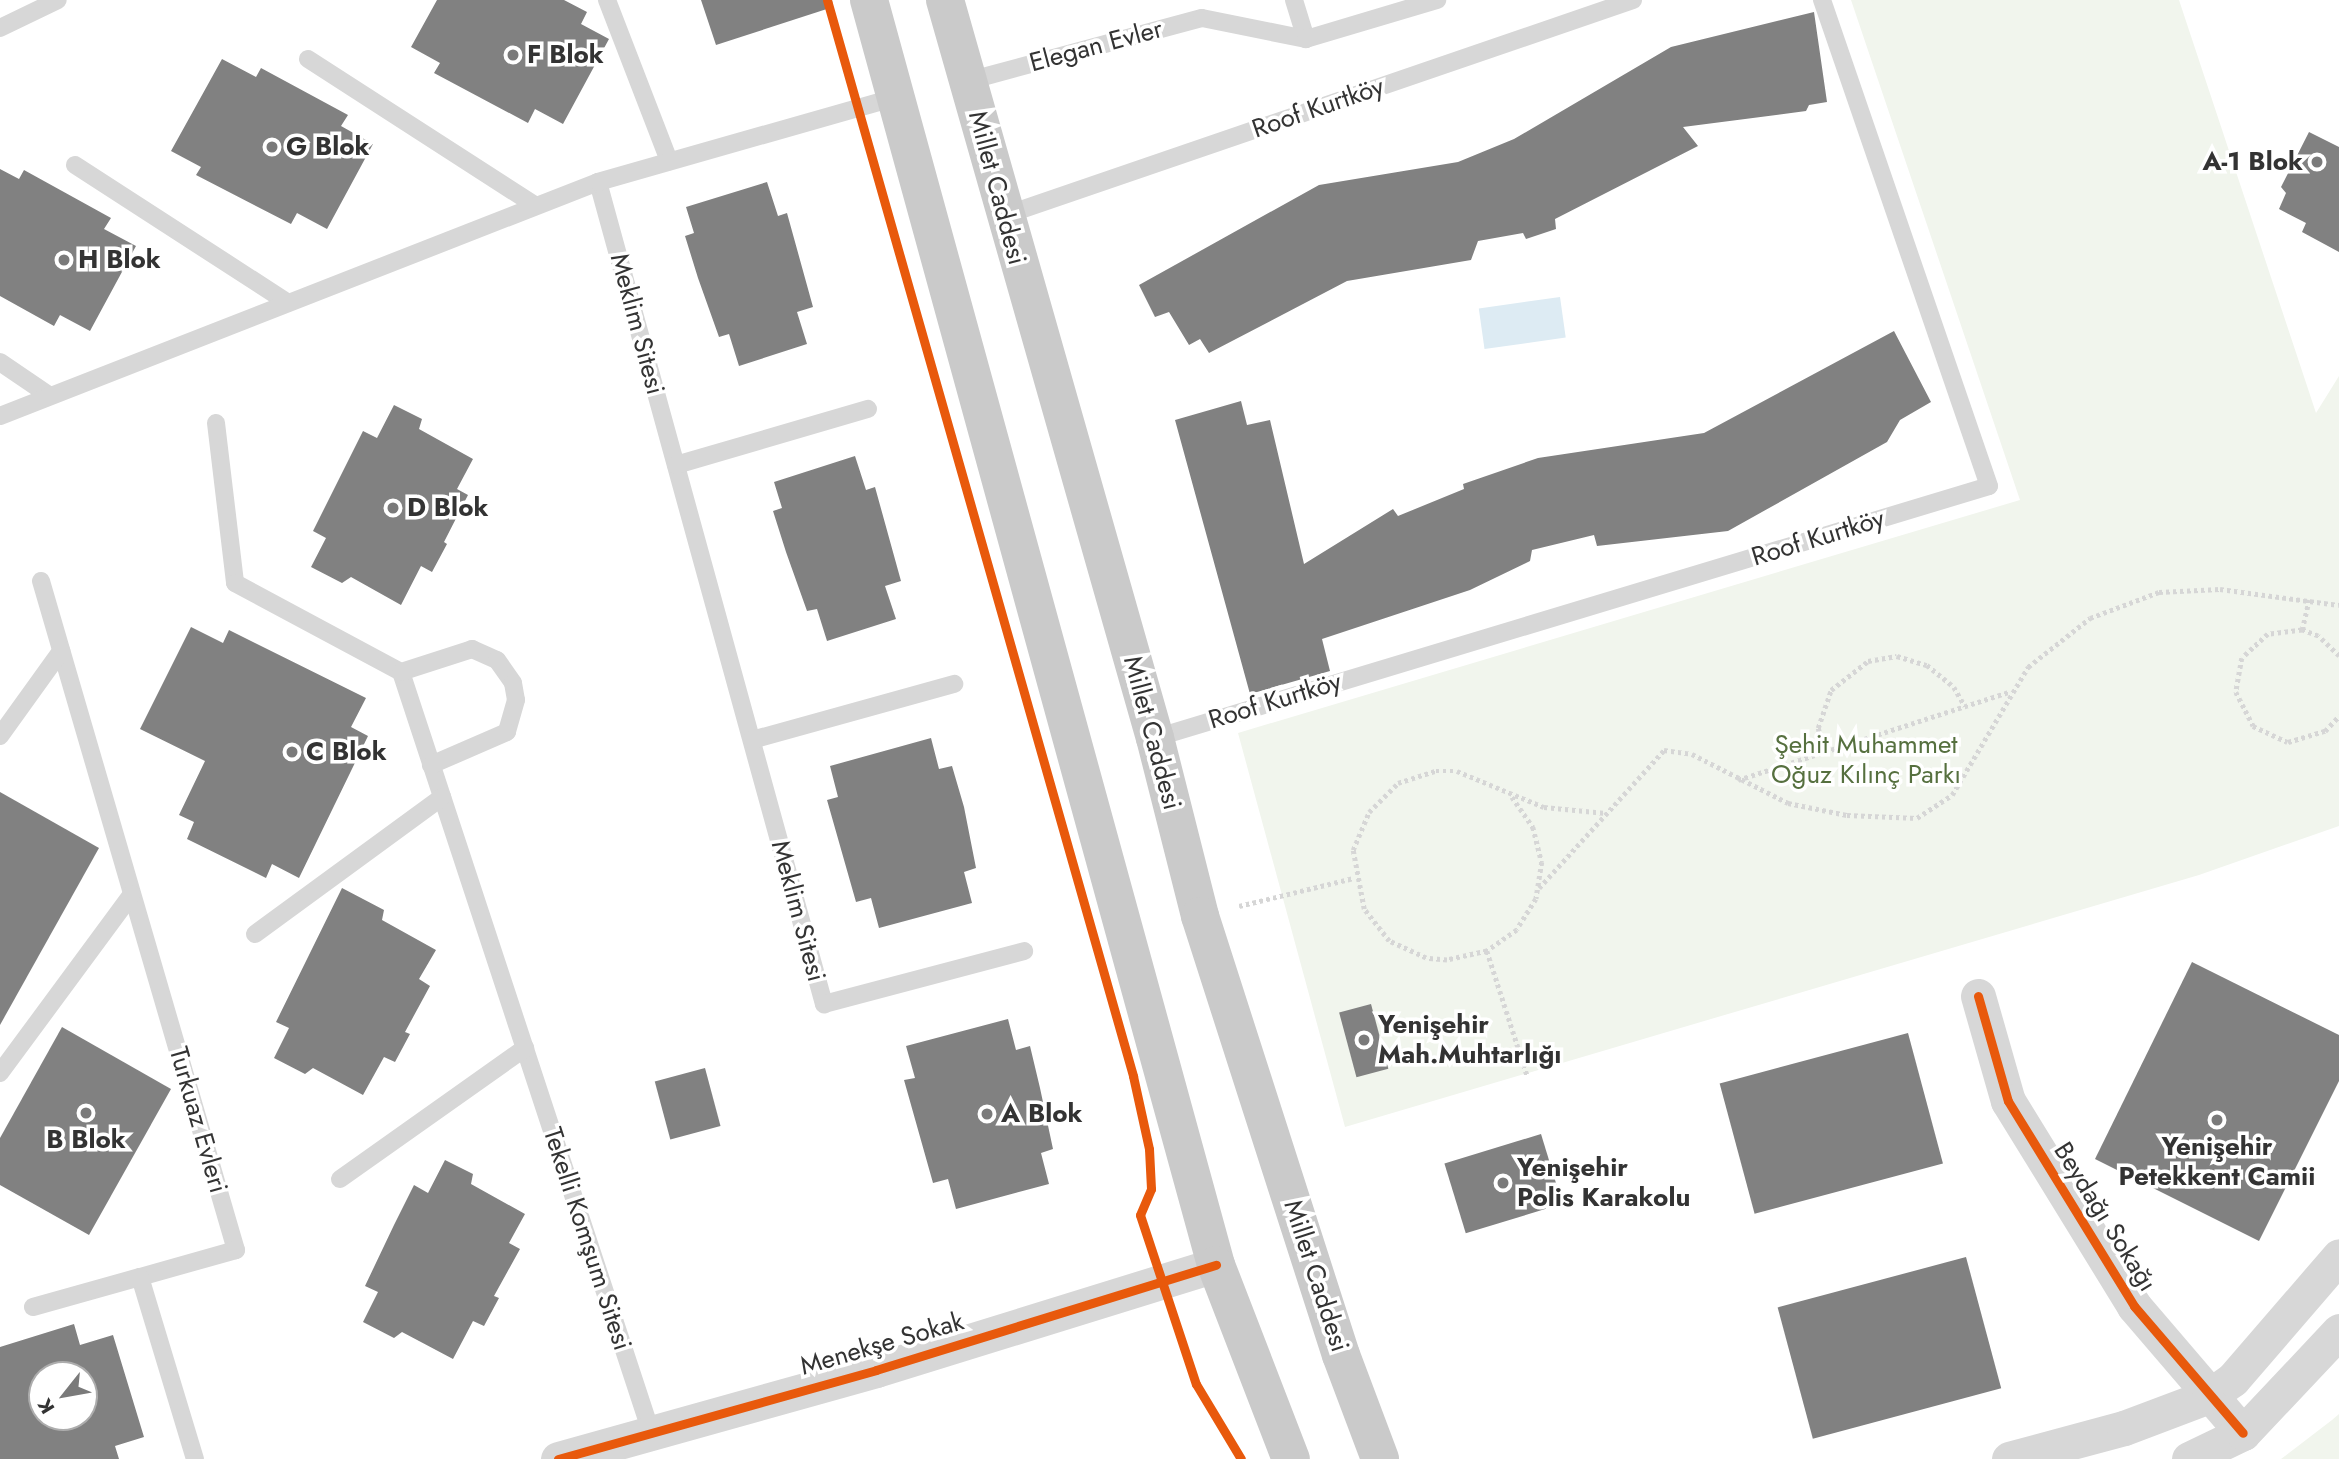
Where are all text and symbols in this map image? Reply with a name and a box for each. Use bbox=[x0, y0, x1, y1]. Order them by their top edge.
street label: Elegan Evler bbox=[1026, 13, 1166, 79]
place label: F Blok bbox=[527, 39, 604, 71]
marker: F Blok bbox=[505, 47, 521, 63]
street label: Roof Kurtköy bbox=[1248, 71, 1388, 145]
street label: Millet Caddesi bbox=[962, 108, 1032, 268]
place label: G Blok bbox=[286, 131, 370, 163]
marker: G Blok bbox=[264, 139, 280, 155]
place label: A-1 Blok bbox=[2202, 146, 2303, 178]
marker: A-1 Blok bbox=[2309, 154, 2325, 170]
place label: H Blok bbox=[78, 244, 161, 276]
street label: Meklim Sitesi bbox=[603, 250, 671, 398]
marker: H Blok bbox=[56, 252, 72, 268]
place label: D Blok bbox=[407, 492, 488, 524]
marker: D Blok bbox=[385, 500, 401, 516]
street label: Roof Kurtköy bbox=[1748, 503, 1888, 573]
street label: Millet Caddesi bbox=[1117, 653, 1187, 813]
street label: Roof Kurtköy bbox=[1205, 666, 1345, 736]
park label: Şehit Muhammet Oğuz Kılınç Parkı bbox=[1771, 729, 1961, 790]
place label: C Blok bbox=[306, 736, 387, 768]
marker: C Blok bbox=[284, 744, 300, 760]
street label: Meklim Sitesi bbox=[764, 837, 832, 985]
place label: Yenişehir Mah.Muhtarlığı bbox=[1378, 1009, 1561, 1070]
marker: Yenişehir Mah.Muhtarlığı bbox=[1356, 1032, 1372, 1048]
street label: Turkuaz Evleri bbox=[162, 1043, 234, 1197]
place label: A Blok bbox=[1001, 1098, 1083, 1130]
marker: B Blok bbox=[78, 1105, 94, 1121]
marker: A Blok bbox=[979, 1106, 995, 1122]
marker: Yenişehir Petekkent Camii bbox=[2209, 1112, 2225, 1128]
place label: B Blok bbox=[46, 1124, 126, 1156]
street label: Tekelli Komşum Sitesi bbox=[536, 1124, 638, 1354]
place label: Yenişehir Petekkent Camii bbox=[2119, 1131, 2315, 1192]
street label: Beydağı Sokağı bbox=[2047, 1137, 2163, 1297]
place label: Yenişehir Polis Karakolu bbox=[1517, 1152, 1690, 1214]
marker: Yenişehir Polis Karakolu bbox=[1495, 1175, 1511, 1191]
street label: Millet Caddesi bbox=[1277, 1196, 1355, 1356]
street label: Menekşe Sokak bbox=[797, 1306, 967, 1382]
north arrow bbox=[28, 1361, 98, 1431]
text: K bbox=[31, 1393, 61, 1419]

